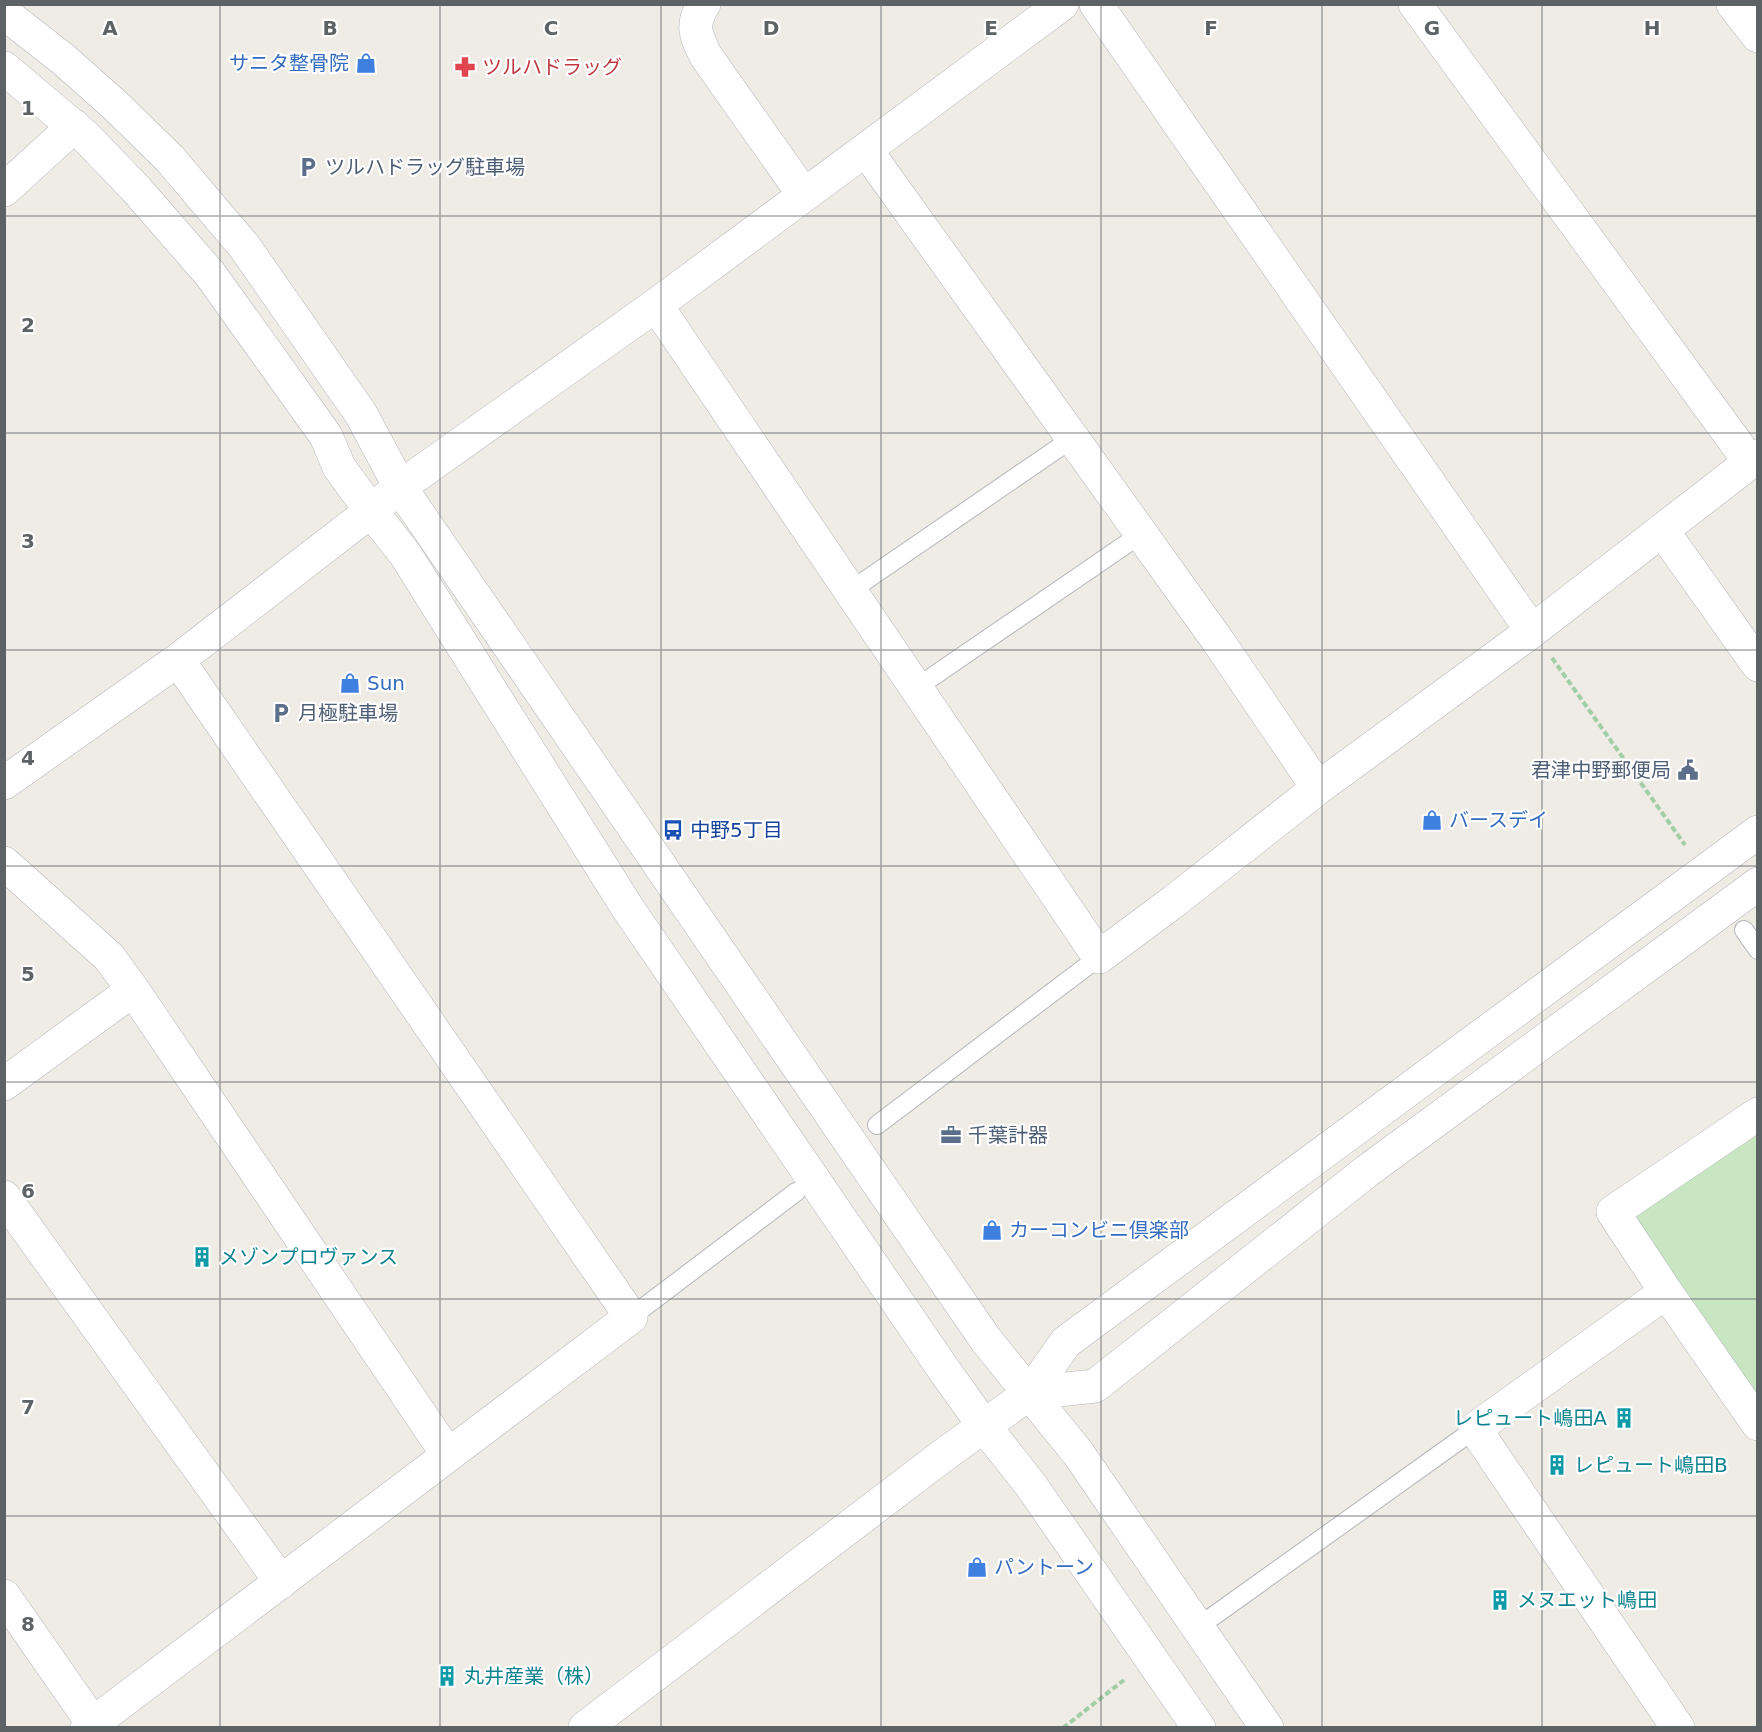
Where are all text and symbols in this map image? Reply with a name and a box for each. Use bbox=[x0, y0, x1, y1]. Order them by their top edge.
text: A bbox=[102, 16, 118, 40]
text: B bbox=[322, 16, 338, 40]
text: C bbox=[544, 16, 558, 40]
text: D bbox=[763, 16, 779, 40]
text: E bbox=[984, 16, 998, 40]
text: F bbox=[1204, 16, 1218, 40]
text: G bbox=[1424, 16, 1440, 40]
text: H bbox=[1644, 16, 1660, 40]
place label: サニタ整骨院 bbox=[229, 51, 349, 75]
shop icon: サニタ整骨院 bbox=[354, 51, 378, 75]
pharmacy icon: ツルハドラッグ bbox=[453, 55, 477, 79]
place label: ツルハドラッグ bbox=[482, 55, 622, 79]
text: 1 bbox=[21, 96, 35, 120]
parking icon: ツルハドラッグ駐車場 bbox=[296, 155, 320, 179]
place label: ツルハドラッグ駐車場 bbox=[325, 155, 525, 179]
text: 2 bbox=[21, 313, 35, 337]
text: 3 bbox=[21, 529, 35, 553]
shop icon: Sun bbox=[338, 671, 362, 695]
place label: Sun bbox=[367, 671, 405, 695]
parking icon: 月極駐車場 bbox=[269, 701, 293, 725]
place label: 月極駐車場 bbox=[298, 701, 398, 725]
text: 4 bbox=[21, 746, 35, 770]
place label: 君津中野郵便局 bbox=[1531, 758, 1671, 782]
public building icon: 君津中野郵便局 bbox=[1676, 758, 1700, 782]
shop icon: バースデイ bbox=[1420, 808, 1444, 832]
place label: バースデイ bbox=[1449, 808, 1548, 832]
bus stop icon: 中野5丁目 bbox=[661, 818, 685, 842]
place label: 中野5丁目 bbox=[690, 818, 783, 842]
text: 5 bbox=[21, 962, 35, 986]
office icon: 千葉計器 bbox=[939, 1123, 963, 1147]
place label: 千葉計器 bbox=[968, 1123, 1048, 1147]
text: 6 bbox=[21, 1179, 35, 1203]
shop icon: カーコンビニ倶楽部 bbox=[980, 1218, 1004, 1242]
place label: カーコンビニ倶楽部 bbox=[1009, 1218, 1189, 1242]
building icon: メゾンプロヴァンス bbox=[190, 1245, 214, 1269]
place label: メゾンプロヴァンス bbox=[219, 1245, 398, 1269]
text: 7 bbox=[21, 1395, 35, 1419]
place label: レピュート嶋田A bbox=[1453, 1406, 1607, 1430]
building icon: レピュート嶋田A bbox=[1612, 1406, 1636, 1430]
building icon: レピュート嶋田B bbox=[1545, 1453, 1569, 1477]
place label: レピュート嶋田B bbox=[1574, 1453, 1728, 1477]
shop icon: パントーン bbox=[965, 1555, 989, 1579]
place label: パントーン bbox=[994, 1555, 1094, 1579]
building icon: メヌエット嶋田 bbox=[1488, 1588, 1512, 1612]
place label: メヌエット嶋田 bbox=[1517, 1588, 1657, 1612]
text: 8 bbox=[21, 1612, 35, 1636]
building icon: 丸井産業（株） bbox=[435, 1664, 459, 1688]
place label: 丸井産業（株） bbox=[464, 1664, 604, 1688]

